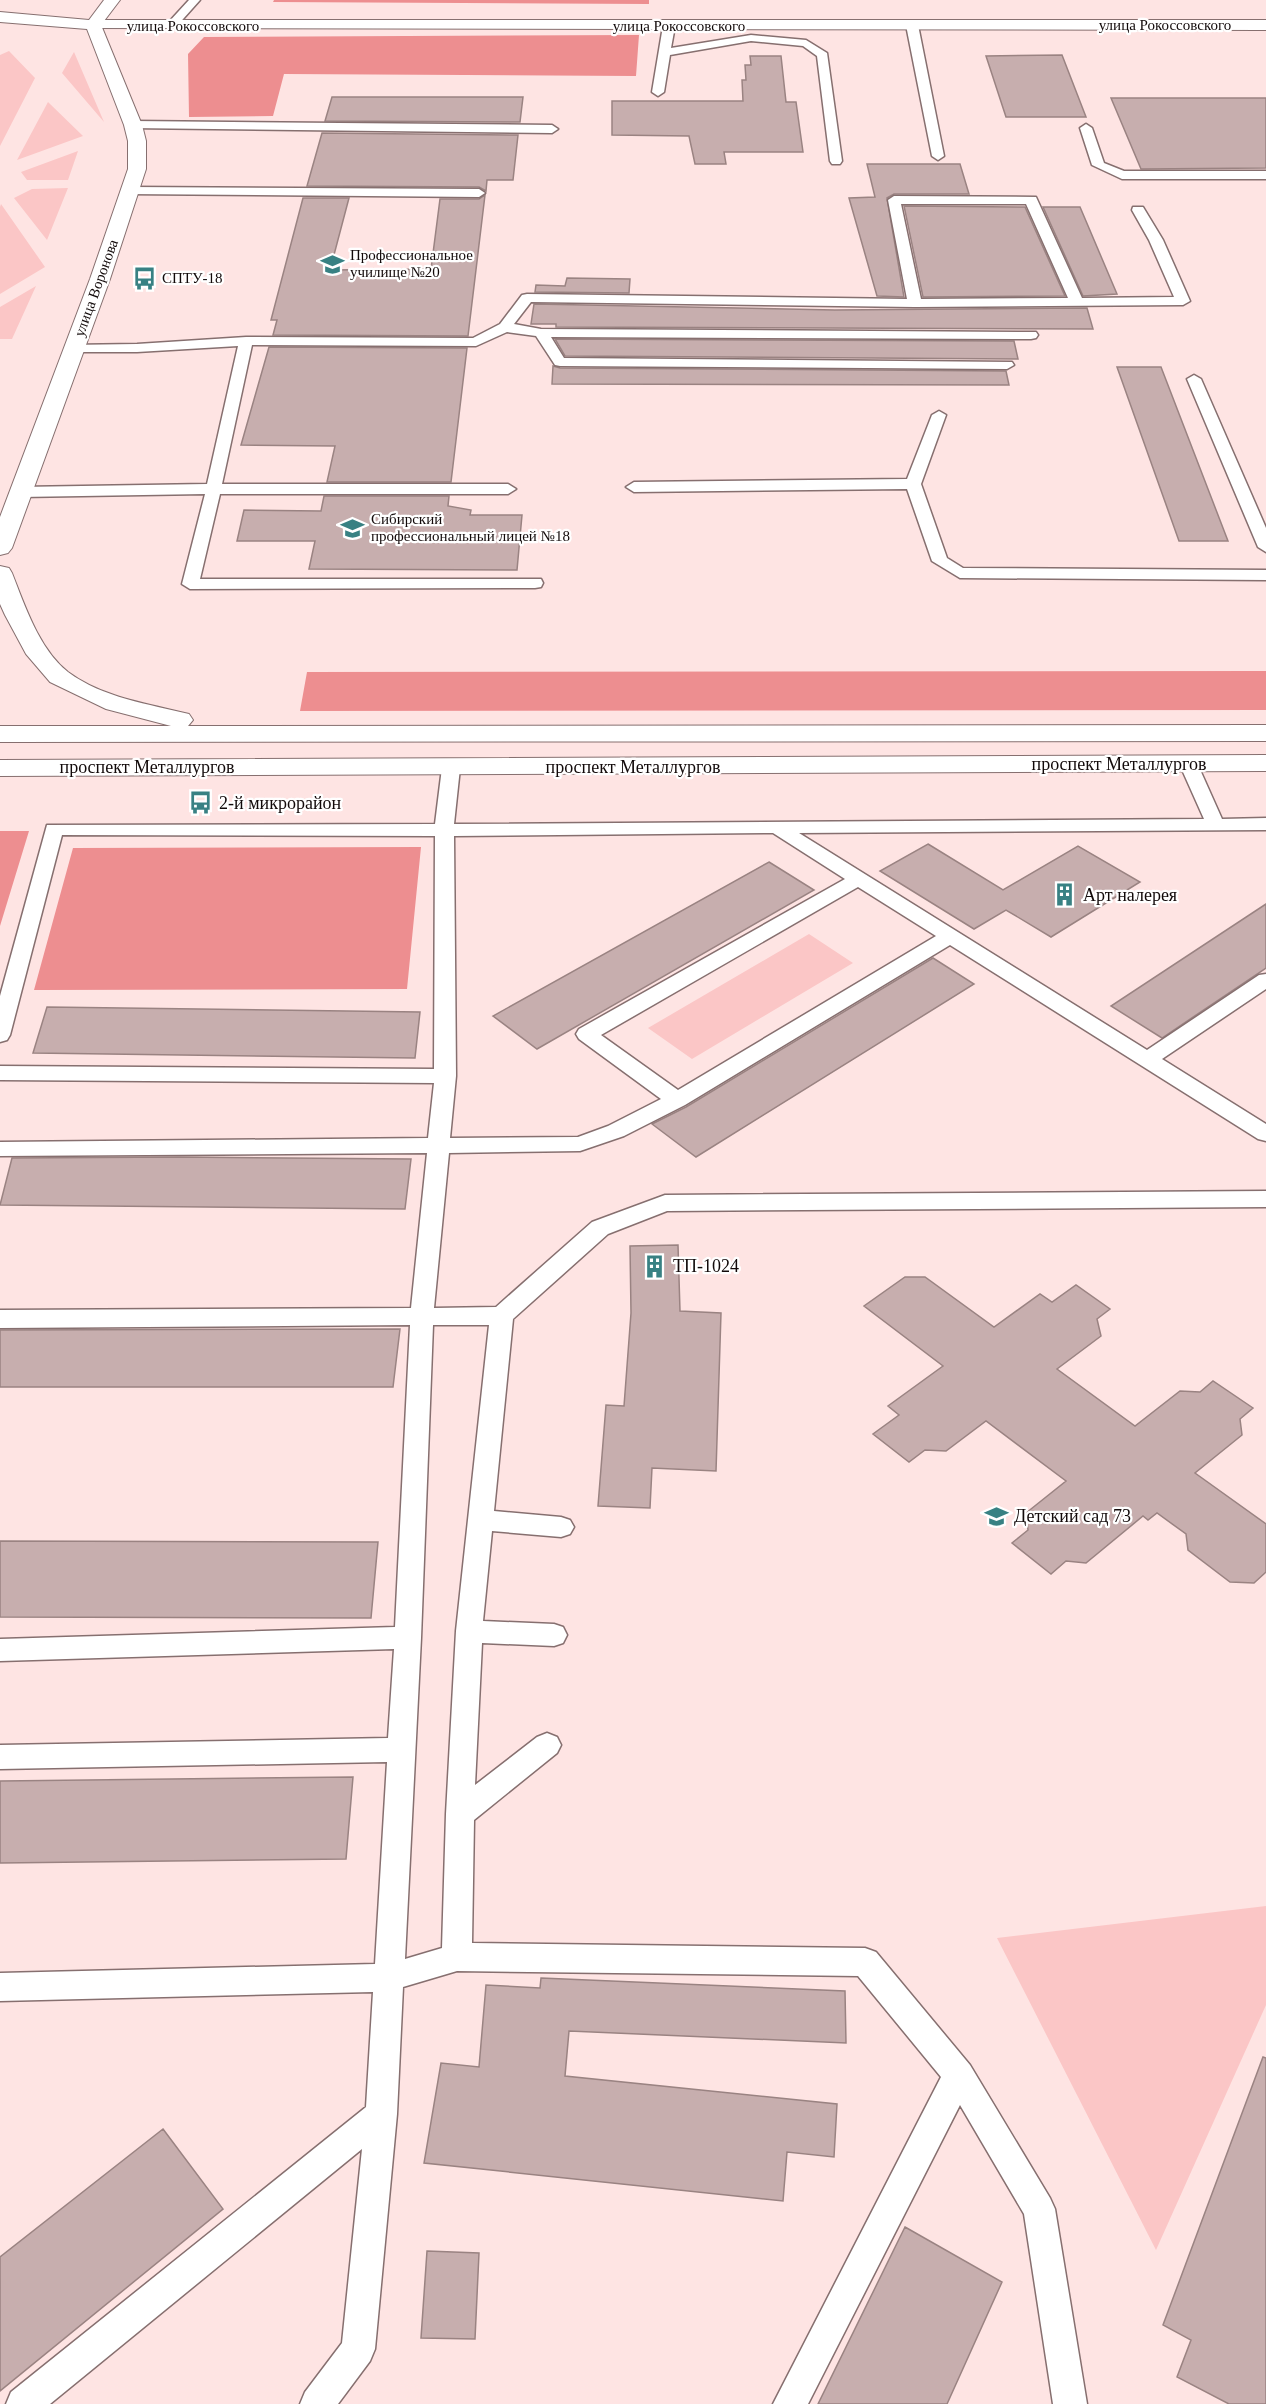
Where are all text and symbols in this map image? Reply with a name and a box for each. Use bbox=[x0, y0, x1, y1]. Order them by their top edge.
street label: улица Рокоссовского bbox=[1099, 17, 1231, 33]
street label: улица Рокоссовского bbox=[127, 18, 259, 34]
street label: улица Рокоссовского bbox=[613, 18, 745, 34]
street label: улица Воронова bbox=[71, 237, 121, 339]
place label: Профессиональное училище №20 bbox=[350, 247, 473, 280]
school or university icon: Профессиональное училище №20 bbox=[319, 251, 345, 277]
bus stop icon: СПТУ-18 bbox=[131, 265, 157, 291]
place label: СПТУ-18 bbox=[162, 270, 223, 286]
place label: Сибирский профессиональный лицей №18 bbox=[371, 511, 570, 544]
school or university icon: Сибирский профессиональный лицей №18 bbox=[340, 515, 366, 541]
street label: проспект Металлургов bbox=[1032, 754, 1206, 774]
street label: проспект Металлургов bbox=[60, 757, 234, 777]
street label: проспект Металлургов bbox=[546, 757, 720, 777]
bus stop icon: 2-й микрорайон bbox=[188, 790, 214, 816]
place label: 2-й микрорайон bbox=[219, 793, 342, 813]
building icon: Арт налерея bbox=[1052, 882, 1078, 908]
place label: Арт налерея bbox=[1083, 885, 1177, 905]
building icon: ТП-1024 bbox=[642, 1253, 668, 1279]
place label: ТП-1024 bbox=[673, 1256, 739, 1276]
school or university icon: Детский сад 73 bbox=[983, 1503, 1009, 1529]
place label: Детский сад 73 bbox=[1014, 1506, 1131, 1526]

